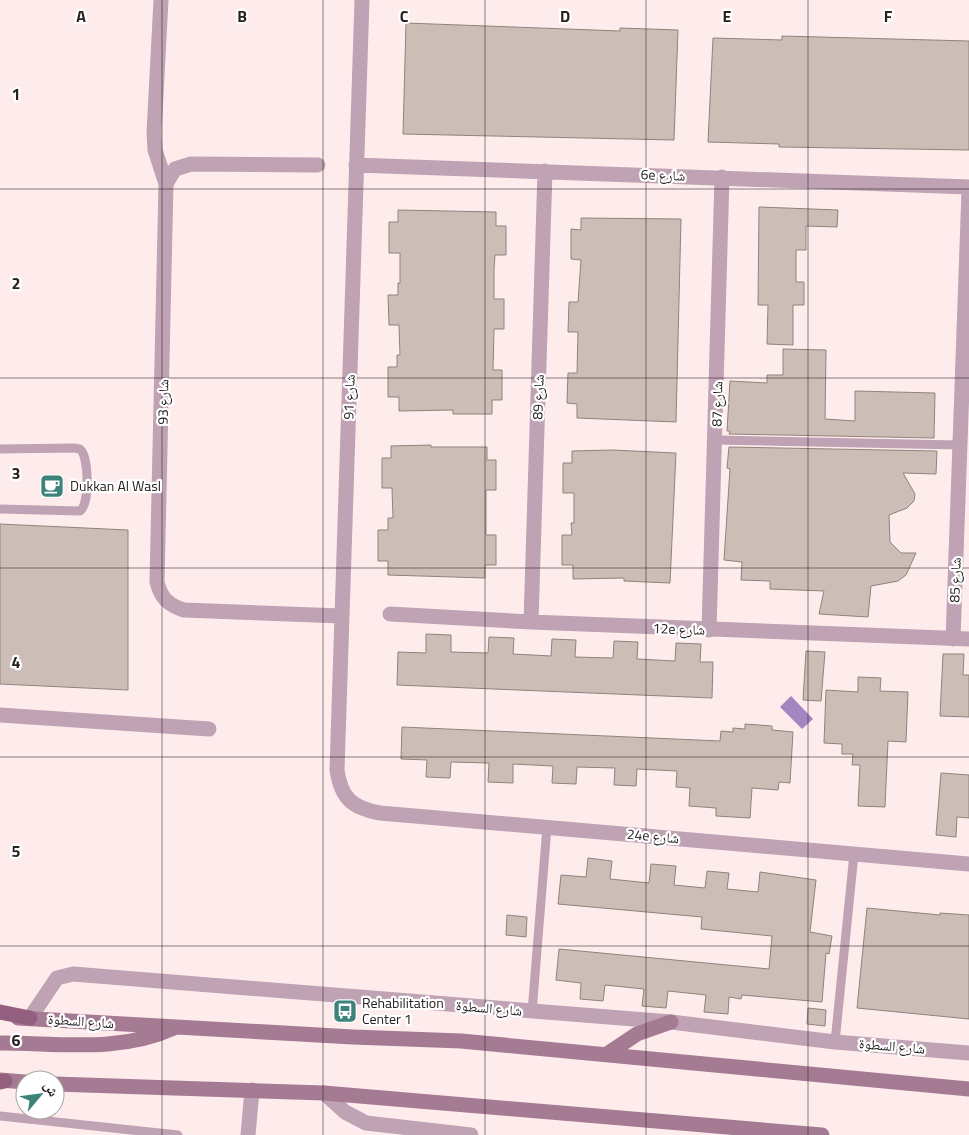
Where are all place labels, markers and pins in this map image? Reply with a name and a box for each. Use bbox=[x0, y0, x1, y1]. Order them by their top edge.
cafe icon: Dukkan Al Wasl bbox=[39, 473, 65, 499]
place label: Dukkan Al Wasl bbox=[70, 475, 161, 496]
place label: Rehabilitation Center 1 bbox=[362, 992, 444, 1029]
bus stop icon: Rehabilitation Center 1 bbox=[332, 998, 358, 1024]

